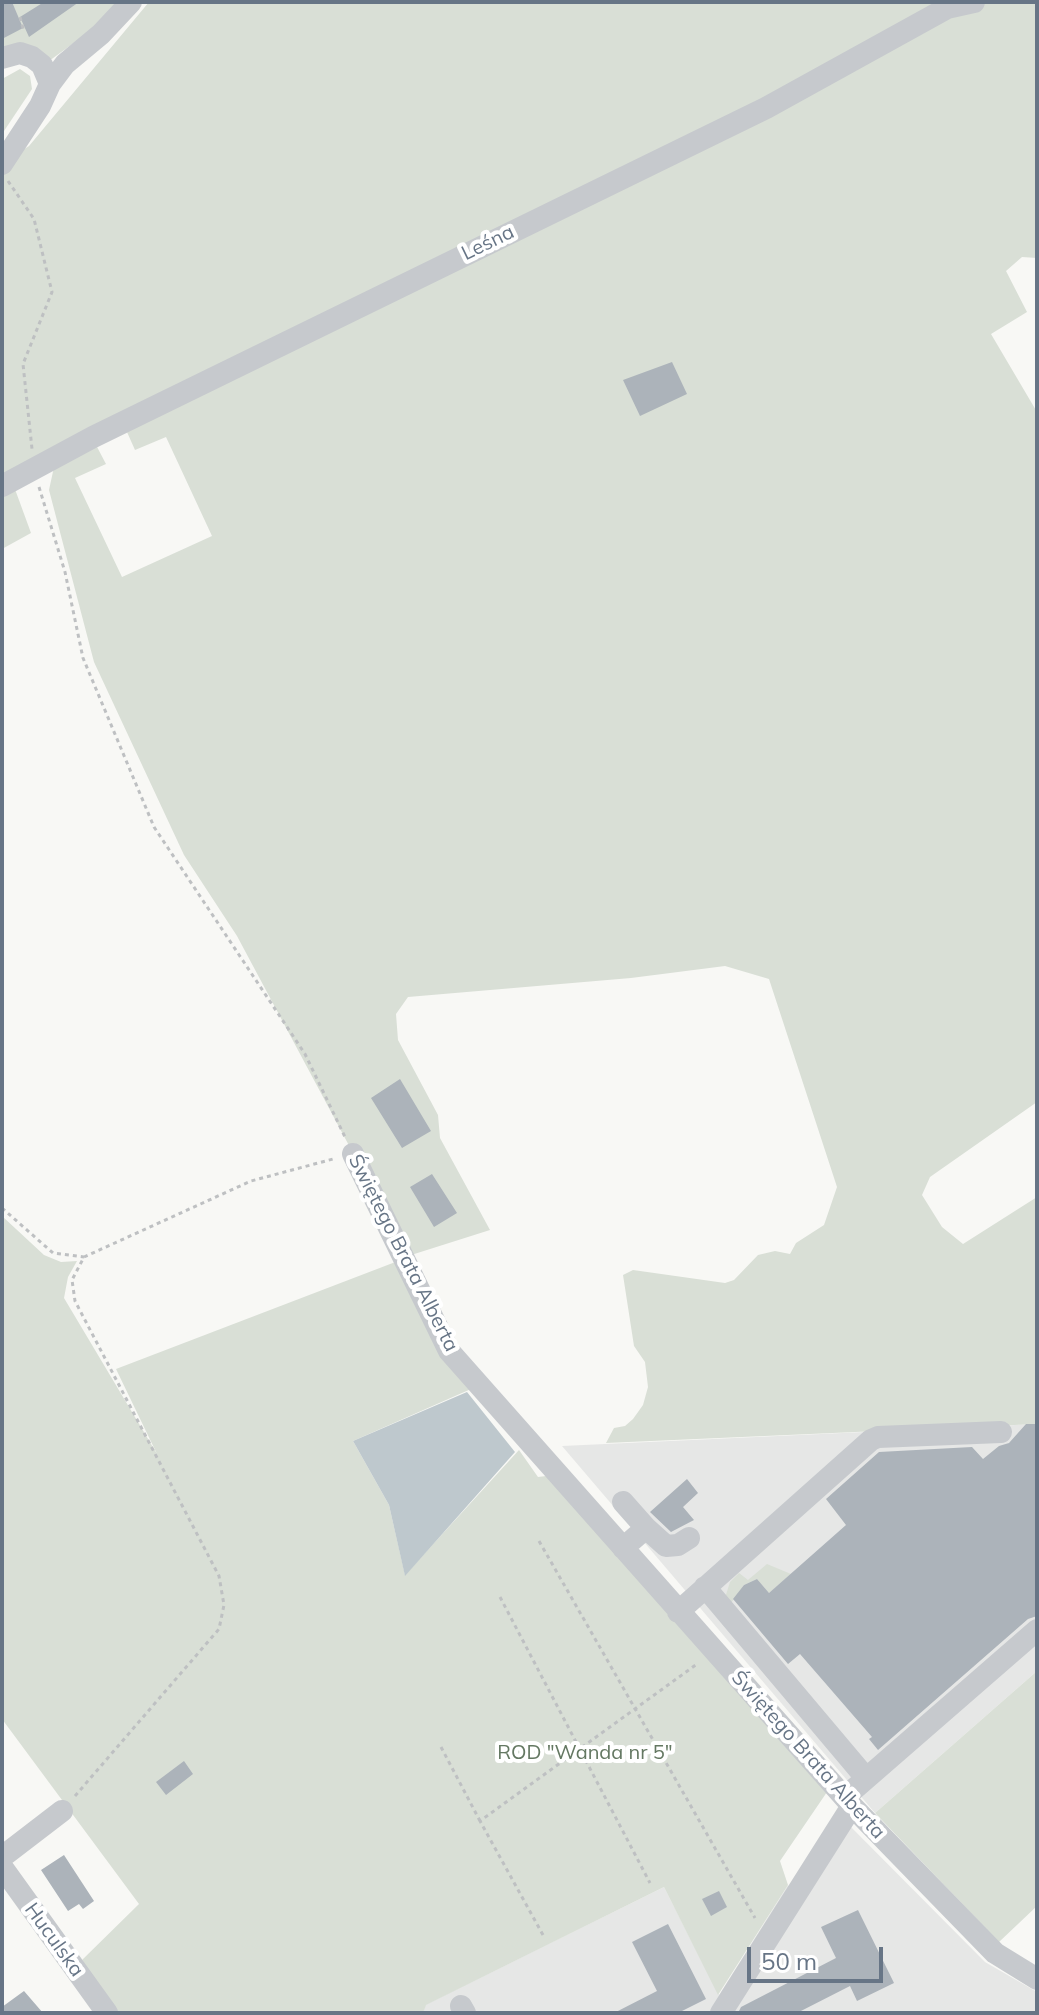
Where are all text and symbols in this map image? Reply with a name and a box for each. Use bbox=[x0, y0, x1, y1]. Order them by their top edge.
street label: Leśna bbox=[458, 220, 518, 266]
street label: Świętego Brata Alberta bbox=[343, 1150, 463, 1356]
street label: Świętego Brata Alberta bbox=[726, 1666, 890, 1844]
park label: ROD "Wanda nr 5" bbox=[497, 1741, 673, 1765]
street label: Huculska bbox=[19, 1898, 89, 1982]
scale bar bbox=[751, 1931, 887, 1981]
text: 50 m bbox=[761, 1946, 817, 1976]

